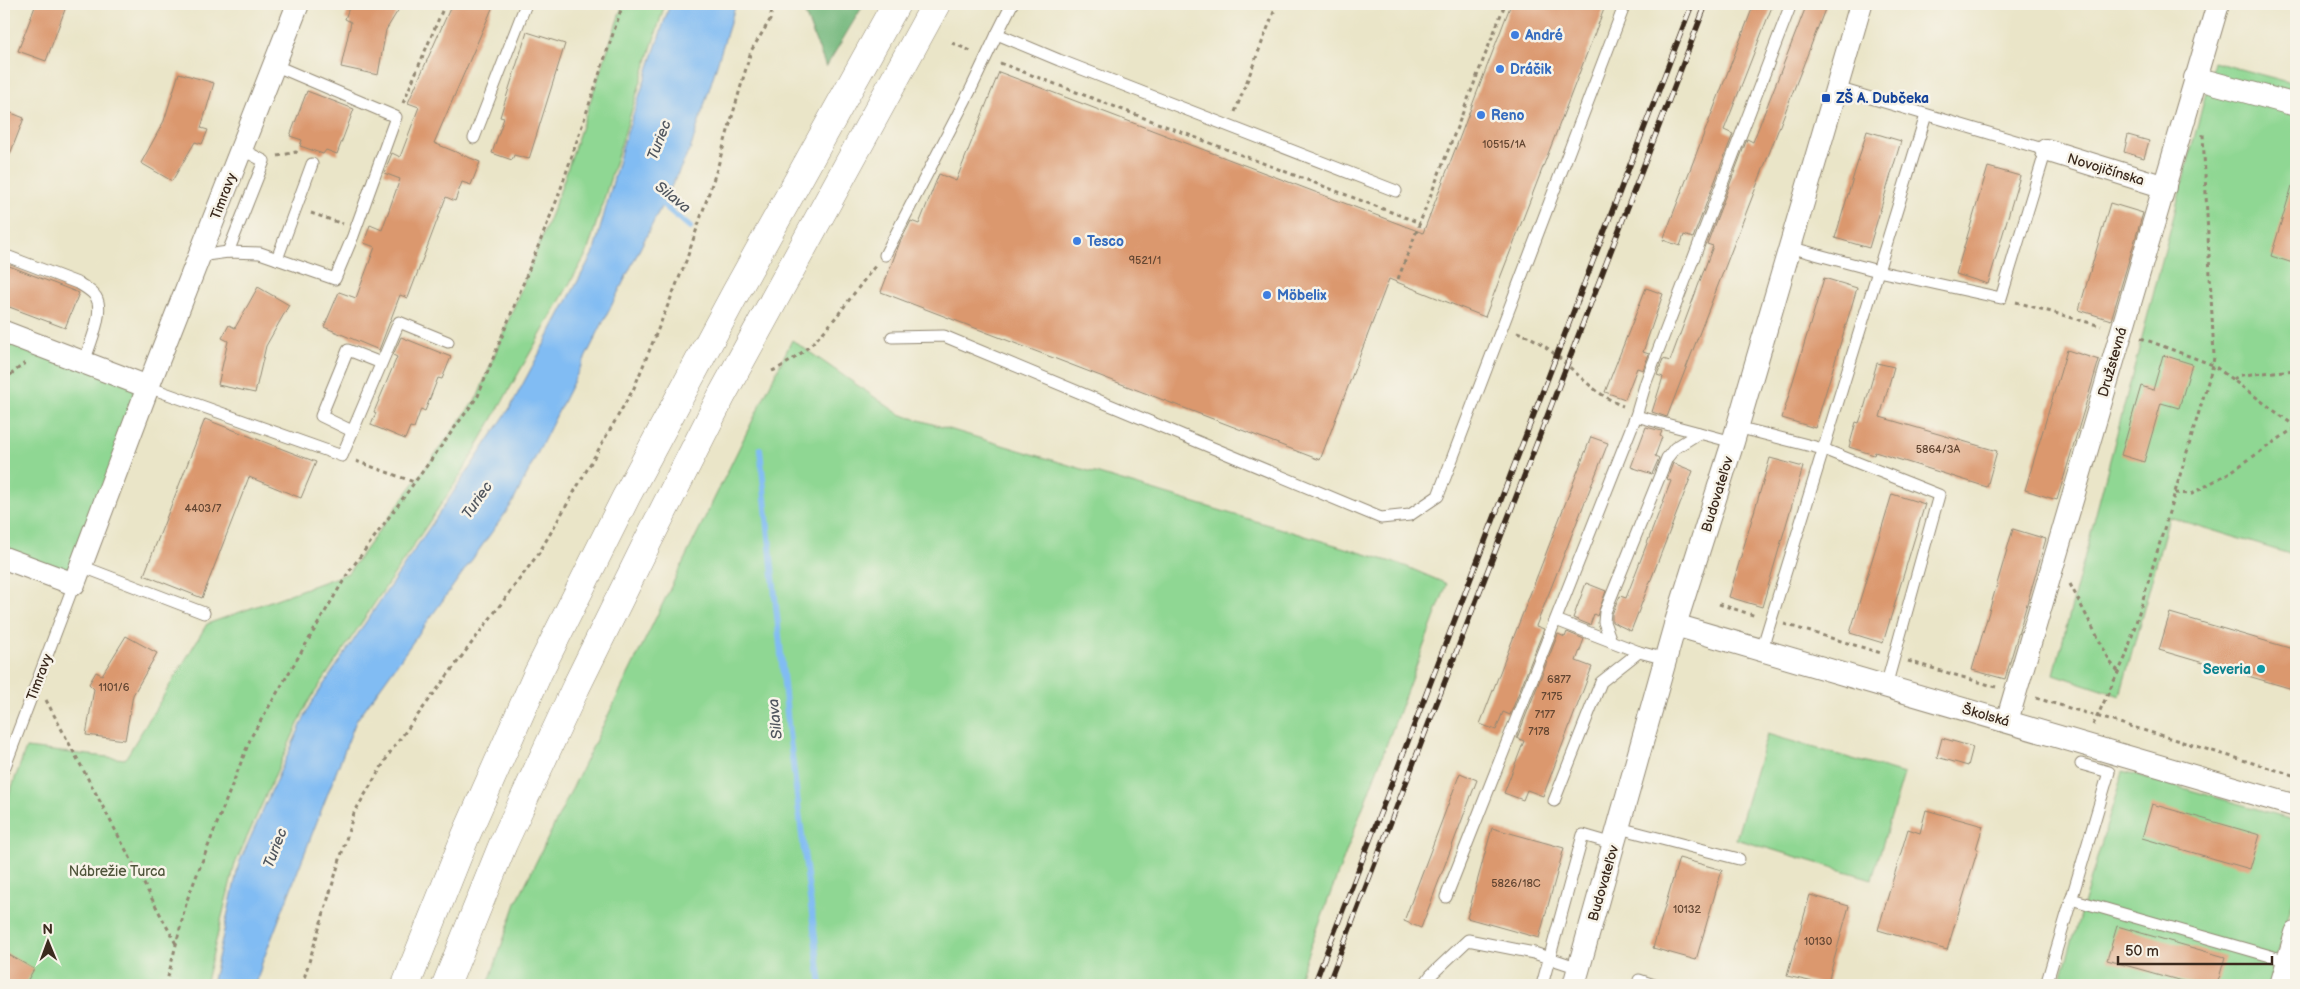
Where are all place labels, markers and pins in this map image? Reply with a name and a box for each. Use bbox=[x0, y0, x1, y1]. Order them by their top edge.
place label: André bbox=[1524, 27, 1564, 44]
marker: André bbox=[1509, 29, 1521, 41]
place label: Dráčik bbox=[1510, 61, 1552, 78]
marker: Dráčik bbox=[1494, 63, 1506, 75]
place label: ZŠ A. Dubčeka bbox=[1836, 88, 1929, 107]
marker: ZŠ A. Dubčeka bbox=[1820, 92, 1832, 104]
place label: Reno bbox=[1491, 107, 1524, 124]
marker: Reno bbox=[1475, 109, 1487, 121]
place label: Tesco bbox=[1087, 233, 1124, 250]
marker: Tesco bbox=[1071, 235, 1083, 247]
place label: Möbelix bbox=[1277, 287, 1327, 304]
marker: Möbelix bbox=[1261, 289, 1273, 301]
place label: Severia bbox=[2203, 661, 2251, 678]
marker: Severia bbox=[2255, 663, 2267, 675]

